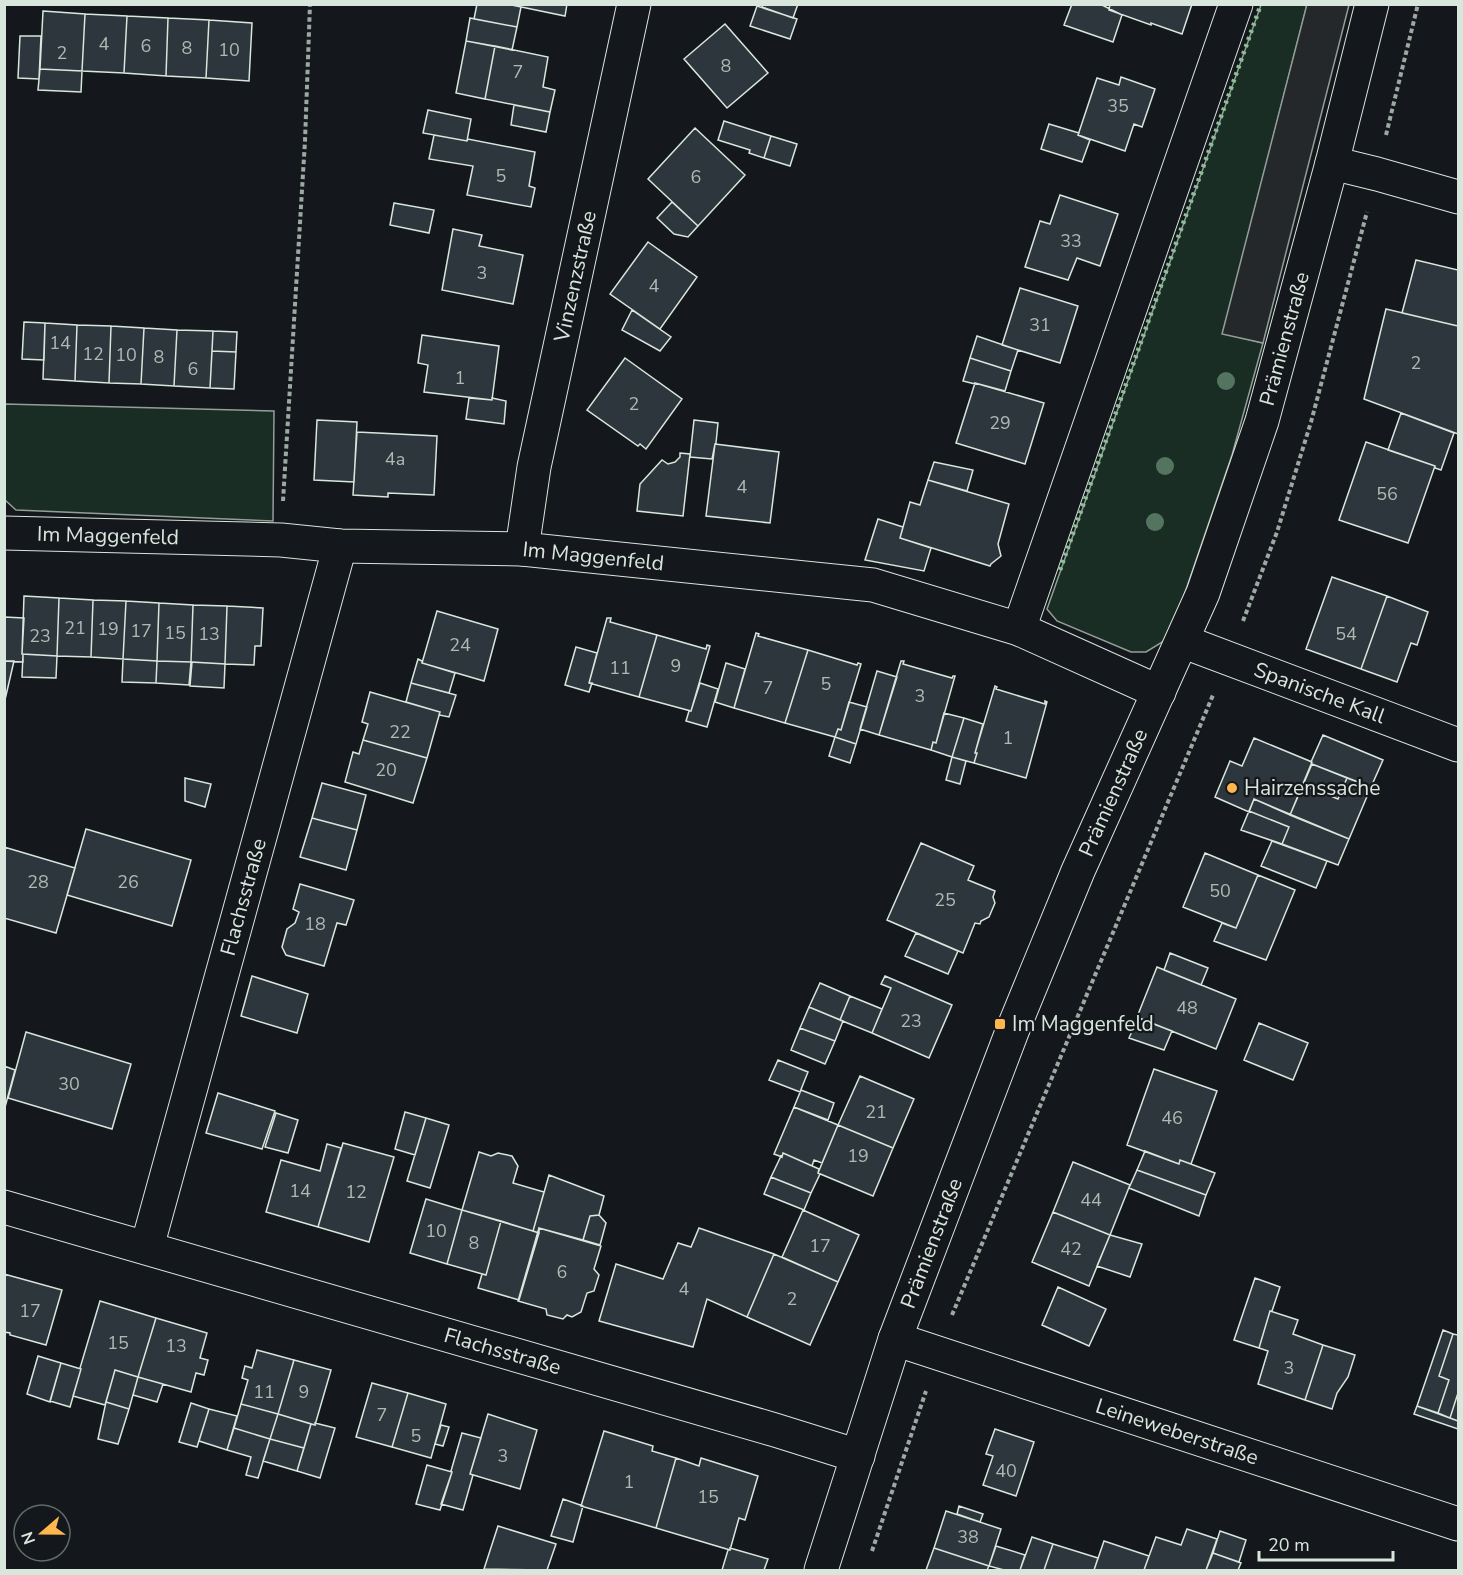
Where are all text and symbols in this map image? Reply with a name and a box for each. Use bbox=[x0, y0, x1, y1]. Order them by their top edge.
house number: 4 bbox=[99, 32, 110, 56]
house number: 6 bbox=[141, 34, 151, 58]
house number: 8 bbox=[182, 36, 192, 60]
house number: 10 bbox=[218, 38, 240, 62]
house number: 2 bbox=[57, 41, 67, 65]
house number: 8 bbox=[721, 54, 731, 78]
house number: 7 bbox=[513, 60, 523, 84]
house number: 35 bbox=[1107, 94, 1129, 118]
house number: 5 bbox=[496, 164, 506, 188]
house number: 6 bbox=[691, 165, 701, 189]
street label: Vinzenzstraße bbox=[547, 208, 603, 345]
house number: 33 bbox=[1060, 229, 1082, 253]
house number: 3 bbox=[477, 261, 487, 285]
street label: Prämienstraße bbox=[1253, 269, 1316, 409]
house number: 4 bbox=[649, 274, 660, 298]
house number: 31 bbox=[1029, 313, 1051, 337]
house number: 14 bbox=[49, 331, 71, 355]
house number: 12 bbox=[82, 342, 104, 366]
house number: 10 bbox=[115, 343, 137, 367]
house number: 8 bbox=[154, 345, 164, 369]
house number: 2 bbox=[1411, 351, 1421, 375]
house number: 6 bbox=[188, 357, 198, 381]
house number: 1 bbox=[455, 366, 465, 390]
house number: 2 bbox=[629, 392, 639, 416]
house number: 29 bbox=[989, 411, 1011, 435]
house number: 4a bbox=[385, 447, 405, 471]
house number: 4 bbox=[737, 475, 748, 499]
house number: 56 bbox=[1376, 482, 1398, 506]
street label: Im Maggenfeld bbox=[37, 520, 179, 551]
street label: Im Maggenfeld bbox=[521, 535, 665, 577]
house number: 21 bbox=[64, 616, 86, 640]
house number: 19 bbox=[97, 617, 119, 641]
house number: 17 bbox=[130, 619, 152, 643]
house number: 15 bbox=[164, 621, 186, 645]
house number: 13 bbox=[198, 622, 220, 646]
house number: 54 bbox=[1335, 622, 1357, 646]
house number: 23 bbox=[29, 624, 51, 648]
house number: 24 bbox=[449, 633, 471, 657]
house number: 9 bbox=[671, 654, 681, 678]
street label: Spanische Kall bbox=[1250, 655, 1390, 731]
house number: 11 bbox=[609, 656, 631, 680]
house number: 5 bbox=[821, 672, 831, 696]
house number: 7 bbox=[763, 676, 773, 700]
house number: 3 bbox=[915, 684, 925, 708]
house number: 22 bbox=[389, 720, 411, 744]
street label: Prämienstraße bbox=[1072, 724, 1154, 861]
house number: 1 bbox=[1003, 726, 1013, 750]
house number: 20 bbox=[375, 758, 397, 782]
place label: Hairzenssache bbox=[1244, 774, 1380, 802]
marker: Hairzenssache bbox=[1225, 781, 1239, 795]
street label: Flachsstraße bbox=[214, 835, 273, 959]
house number: 28 bbox=[27, 870, 49, 894]
house number: 26 bbox=[117, 870, 139, 894]
house number: 50 bbox=[1209, 879, 1231, 903]
house number: 25 bbox=[934, 888, 956, 912]
house number: 18 bbox=[304, 912, 326, 936]
house number: 48 bbox=[1176, 996, 1198, 1020]
house number: 23 bbox=[900, 1009, 922, 1033]
place label: Im Maggenfeld bbox=[1012, 1010, 1154, 1038]
marker: Im Maggenfeld bbox=[993, 1017, 1007, 1031]
house number: 30 bbox=[58, 1072, 80, 1096]
house number: 21 bbox=[865, 1100, 887, 1124]
house number: 46 bbox=[1161, 1106, 1183, 1130]
house number: 19 bbox=[847, 1144, 869, 1168]
street label: Prämienstraße bbox=[894, 1174, 969, 1313]
house number: 14 bbox=[289, 1179, 311, 1203]
house number: 12 bbox=[345, 1180, 367, 1204]
house number: 44 bbox=[1080, 1188, 1102, 1212]
house number: 10 bbox=[425, 1219, 447, 1243]
house number: 8 bbox=[469, 1231, 479, 1255]
house number: 17 bbox=[809, 1234, 831, 1258]
house number: 42 bbox=[1060, 1237, 1082, 1261]
house number: 6 bbox=[557, 1260, 567, 1284]
house number: 4 bbox=[679, 1277, 690, 1301]
house number: 2 bbox=[787, 1287, 797, 1311]
house number: 17 bbox=[19, 1299, 41, 1323]
street label: Flachsstraße bbox=[441, 1321, 564, 1381]
house number: 15 bbox=[107, 1331, 129, 1355]
house number: 13 bbox=[165, 1334, 187, 1358]
house number: 3 bbox=[1284, 1356, 1294, 1380]
house number: 11 bbox=[253, 1380, 275, 1404]
house number: 9 bbox=[299, 1380, 309, 1404]
street label: Leineweberstraße bbox=[1092, 1392, 1262, 1472]
house number: 7 bbox=[377, 1403, 387, 1427]
house number: 5 bbox=[411, 1424, 421, 1448]
house number: 3 bbox=[498, 1444, 508, 1468]
house number: 40 bbox=[995, 1459, 1017, 1483]
house number: 1 bbox=[624, 1470, 634, 1494]
house number: 15 bbox=[697, 1485, 719, 1509]
north arrow bbox=[12, 1503, 72, 1563]
scale bar bbox=[1259, 1524, 1392, 1562]
house number: 38 bbox=[957, 1525, 979, 1549]
text: N bbox=[16, 1528, 41, 1547]
text: 20 m bbox=[1268, 1533, 1310, 1557]

